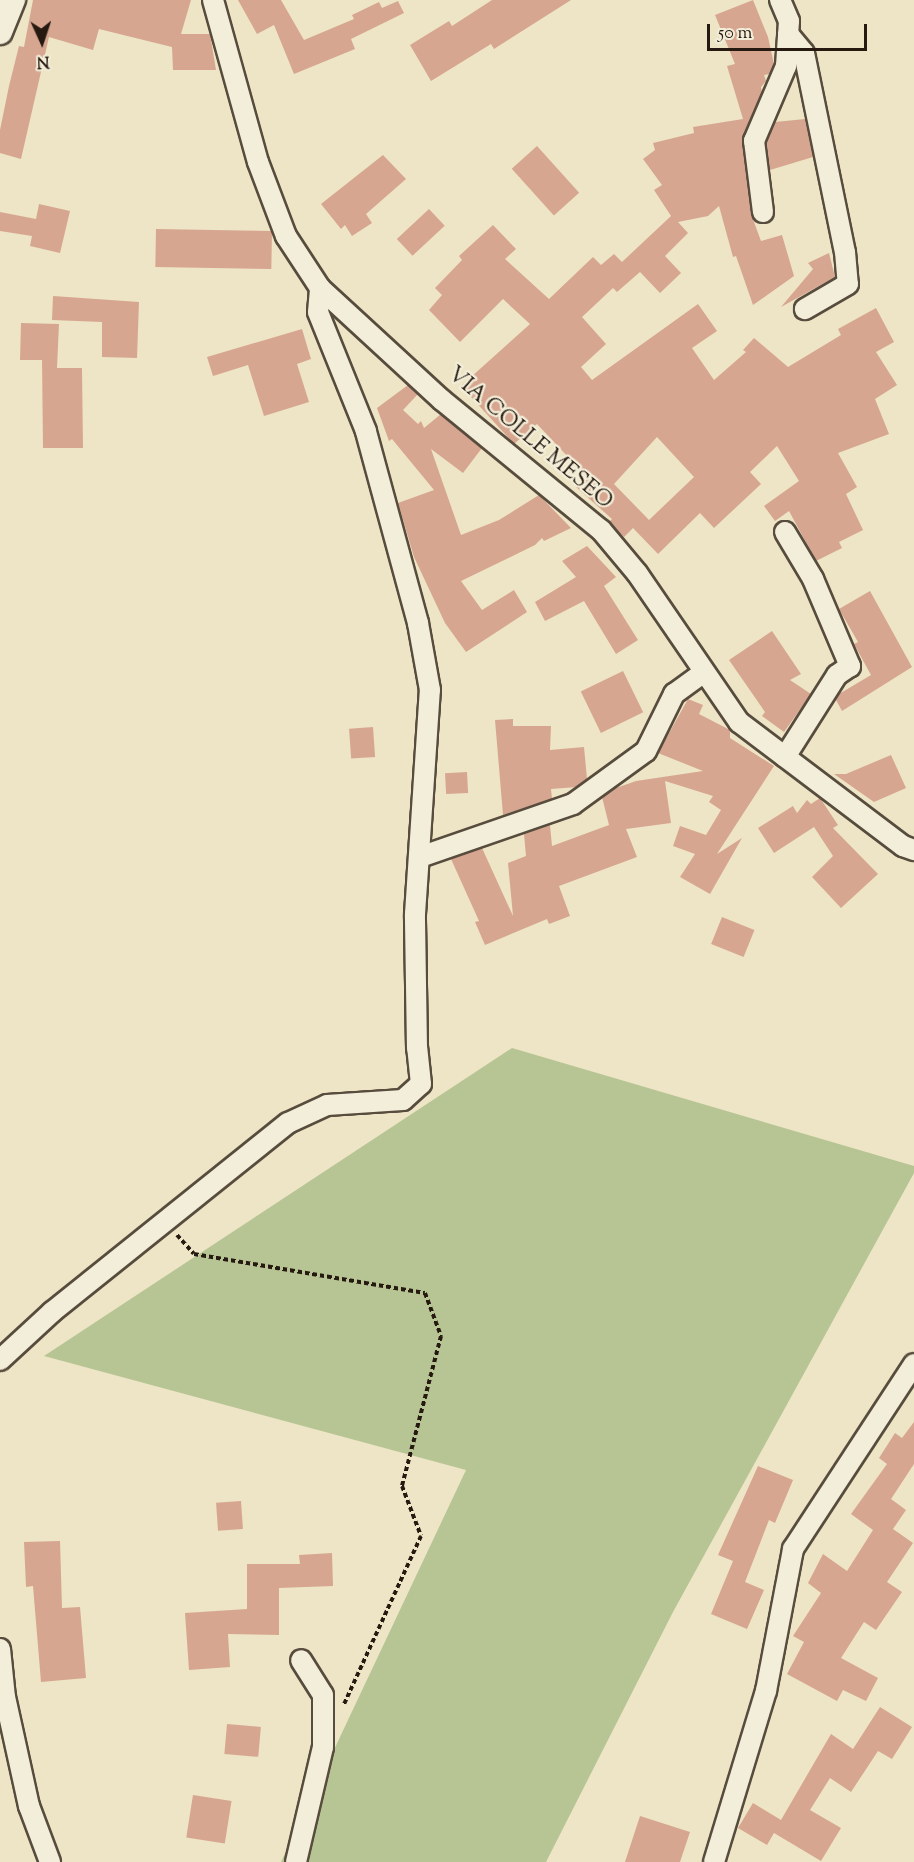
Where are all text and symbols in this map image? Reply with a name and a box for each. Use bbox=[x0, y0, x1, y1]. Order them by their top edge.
north arrow bbox=[12, 12, 72, 72]
scale bar bbox=[710, 12, 870, 50]
text: 50 m bbox=[718, 21, 752, 47]
text: N bbox=[36, 49, 50, 72]
street label: VIA COLLE MESEO bbox=[441, 362, 617, 516]

